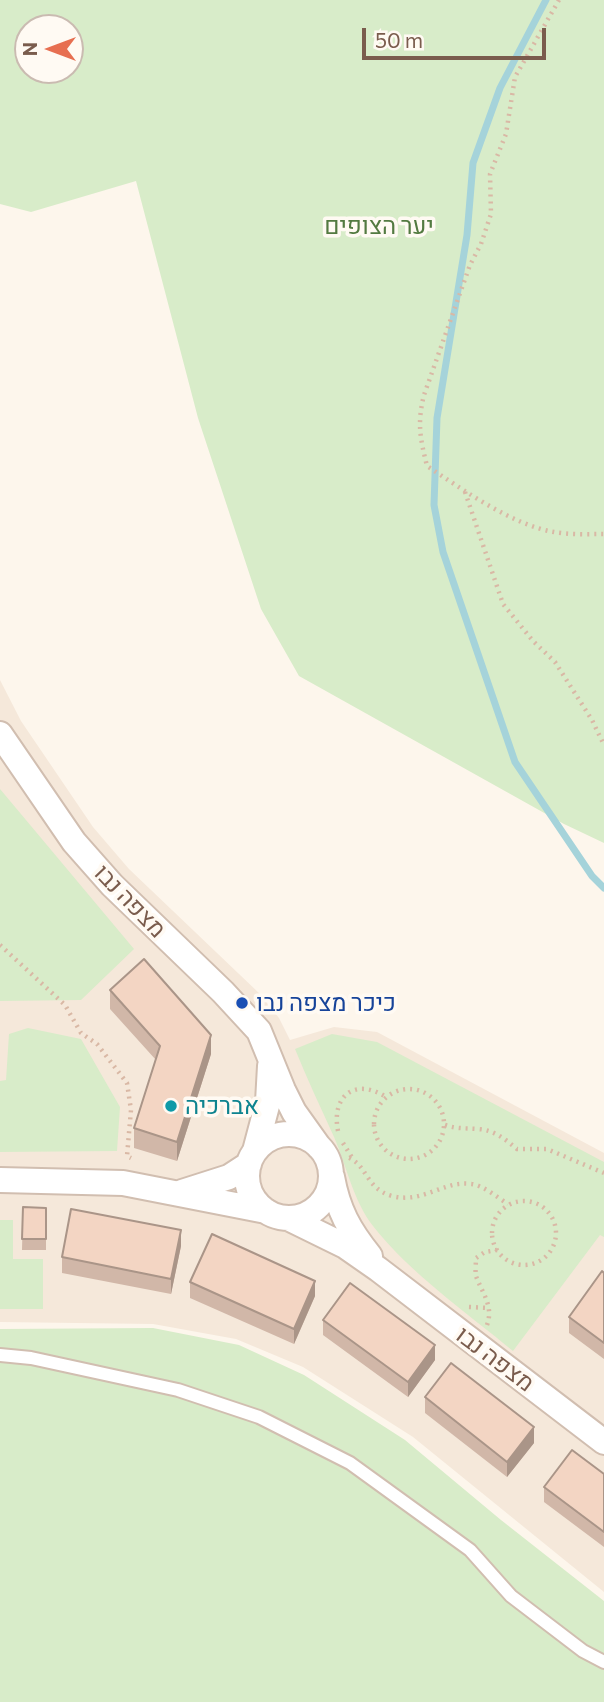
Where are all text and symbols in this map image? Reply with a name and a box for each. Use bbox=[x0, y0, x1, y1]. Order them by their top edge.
north arrow bbox=[14, 14, 84, 84]
scale bar bbox=[366, 14, 550, 58]
text: 50 m bbox=[375, 27, 423, 52]
text: N bbox=[18, 42, 41, 56]
park label: יער הצופים bbox=[324, 212, 434, 240]
street label: מצפה נבו bbox=[88, 858, 172, 944]
place label: כיכר מצפה נבו bbox=[256, 989, 396, 1017]
marker: כיכר מצפה נבו bbox=[234, 995, 250, 1011]
place label: אברכיה bbox=[185, 1092, 259, 1120]
marker: אברכיה bbox=[163, 1098, 179, 1114]
street label: מצפה נבו bbox=[450, 1320, 540, 1398]

